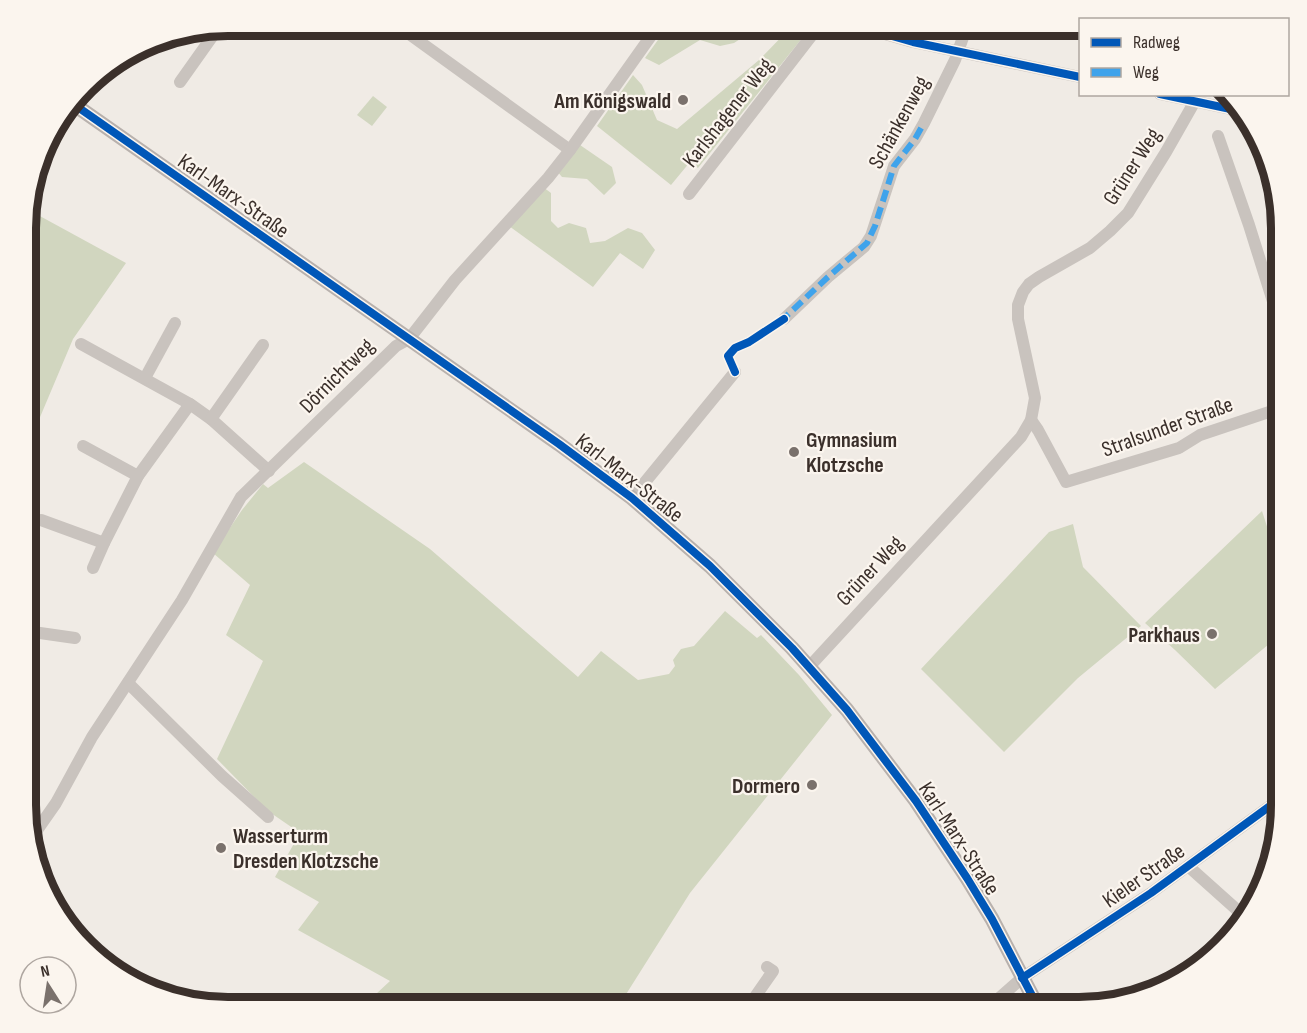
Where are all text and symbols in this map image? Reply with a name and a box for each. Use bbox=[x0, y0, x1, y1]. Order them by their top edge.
legend bbox=[1079, 18, 1289, 96]
text: Radweg bbox=[1133, 32, 1180, 53]
street label: Karlshagener Weg bbox=[677, 53, 779, 173]
text: Weg bbox=[1133, 62, 1159, 83]
street label: Schänkenweg bbox=[863, 72, 936, 174]
place label: Am Königswald bbox=[553, 88, 671, 115]
marker: Am Königswald bbox=[676, 93, 690, 107]
street label: Grüner Weg bbox=[1097, 123, 1167, 210]
street label: Karl-Marx-Straße bbox=[172, 148, 294, 244]
street label: Dörnichtweg bbox=[294, 333, 380, 419]
street label: Stralsunder Straße bbox=[1098, 391, 1237, 464]
place label: Gymnasium Klotzsche bbox=[806, 427, 897, 479]
street label: Karl-Marx-Straße bbox=[570, 428, 688, 529]
marker: Gymnasium Klotzsche bbox=[787, 445, 801, 459]
street label: Grüner Weg bbox=[831, 530, 910, 612]
place label: Parkhaus bbox=[1128, 622, 1200, 649]
marker: Parkhaus bbox=[1205, 627, 1219, 641]
place label: Dormero bbox=[732, 773, 800, 800]
street label: Karl-Marx-Straße bbox=[912, 777, 1005, 900]
marker: Dormero bbox=[805, 778, 819, 792]
place label: Wasserturm Dresden Klotzsche bbox=[233, 823, 379, 875]
street label: Kieler Straße bbox=[1097, 838, 1190, 914]
marker: Wasserturm Dresden Klotzsche bbox=[214, 841, 228, 855]
north arrow bbox=[18, 955, 78, 1015]
text: N bbox=[39, 962, 51, 982]

